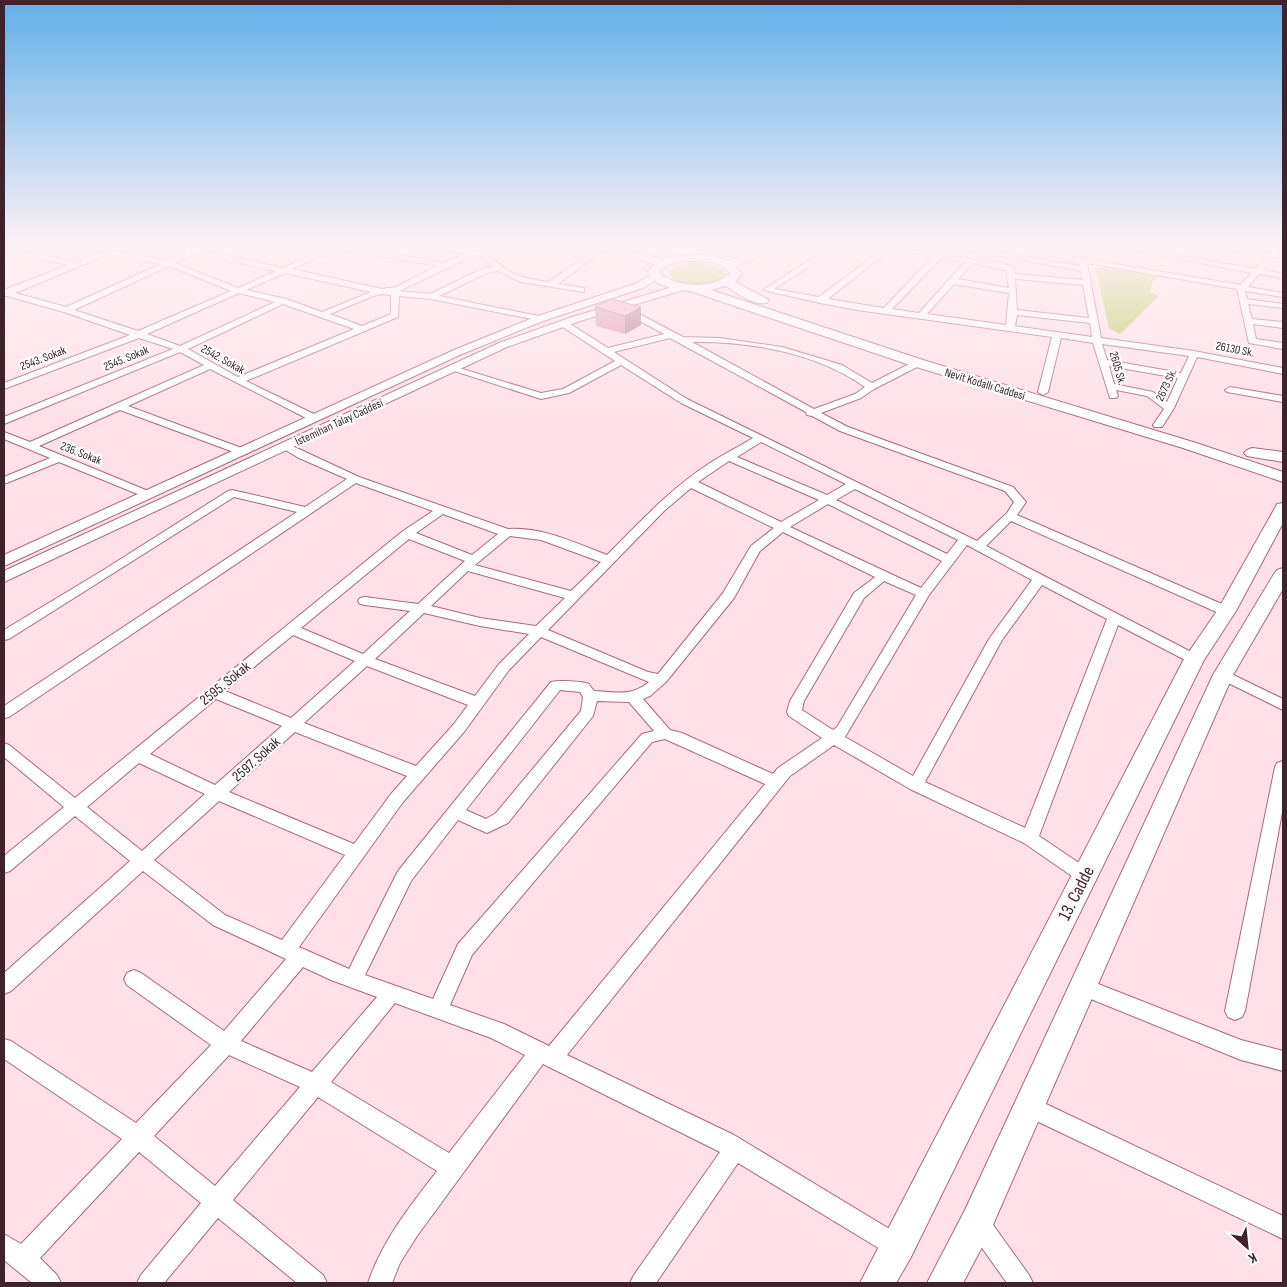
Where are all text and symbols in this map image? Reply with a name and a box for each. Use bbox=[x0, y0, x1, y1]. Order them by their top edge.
street label: 26130 Sk. bbox=[1214, 338, 1255, 361]
street label: 2542. Sokak bbox=[198, 341, 248, 378]
street label: 2545. Sokak bbox=[101, 342, 151, 374]
street label: 2543. Sokak bbox=[18, 343, 69, 374]
street label: 2605 Sk. bbox=[1106, 350, 1129, 387]
street label: Nevit Kodallı Caddesi bbox=[943, 365, 1027, 404]
street label: 2673 Sk. bbox=[1152, 367, 1180, 404]
street label: İstemihan Talay Caddesi bbox=[293, 395, 386, 449]
street label: 236. Sokak bbox=[58, 438, 104, 469]
street label: 2595. Sokak bbox=[196, 657, 255, 710]
street label: 2597. Sokak bbox=[228, 733, 285, 786]
street label: 13. Cadde bbox=[1054, 863, 1099, 924]
north arrow bbox=[1222, 1222, 1272, 1272]
text: K bbox=[1246, 1249, 1260, 1267]

